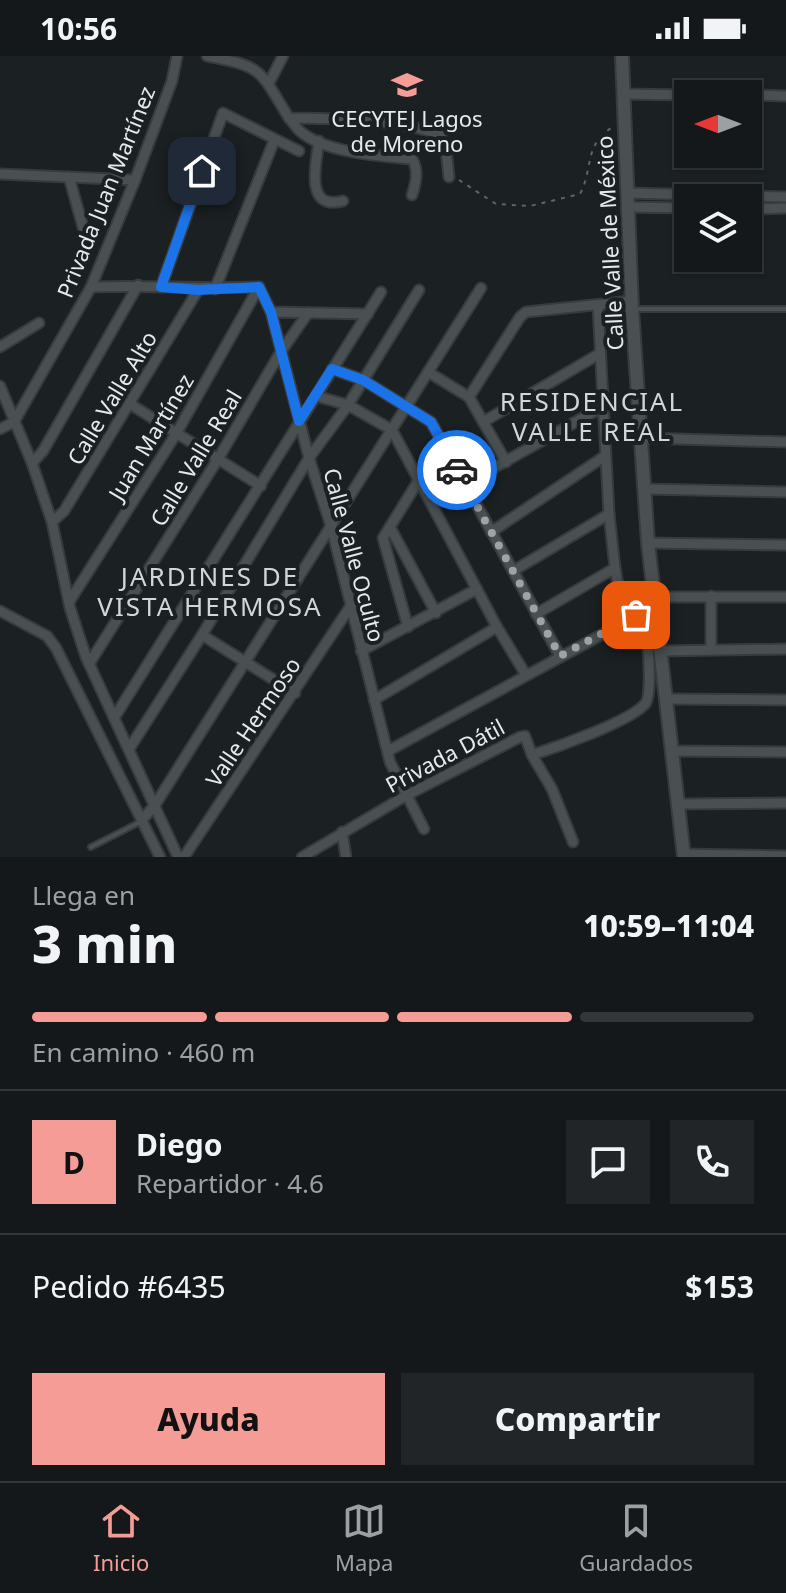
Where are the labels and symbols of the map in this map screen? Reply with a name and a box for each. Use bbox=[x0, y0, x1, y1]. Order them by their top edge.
school or university icon: CECYTEJ Lagos de Moreno bbox=[390, 68, 424, 102]
north arrow bbox=[674, 80, 762, 168]
street label: Privada Juan Martínez bbox=[49, 81, 161, 302]
place label: CECYTEJ Lagos de Moreno bbox=[331, 103, 483, 158]
street label: Calle Valle de México bbox=[588, 135, 630, 351]
pin bbox=[168, 137, 236, 205]
street label: Calle Valle Alto bbox=[59, 325, 163, 470]
street label: Juan Martínez bbox=[100, 368, 200, 507]
district label: RESIDENCIAL VALLE REAL bbox=[500, 383, 684, 449]
street label: Calle Valle Real bbox=[143, 384, 248, 531]
courier bbox=[417, 430, 497, 510]
street label: Calle Valle Oculto bbox=[317, 465, 393, 645]
district label: JARDINES DE VISTA HERMOSA bbox=[97, 558, 323, 624]
pin bbox=[602, 581, 670, 649]
street label: Valle Hermoso bbox=[198, 651, 307, 792]
street label: Privada Dátil bbox=[380, 711, 509, 799]

